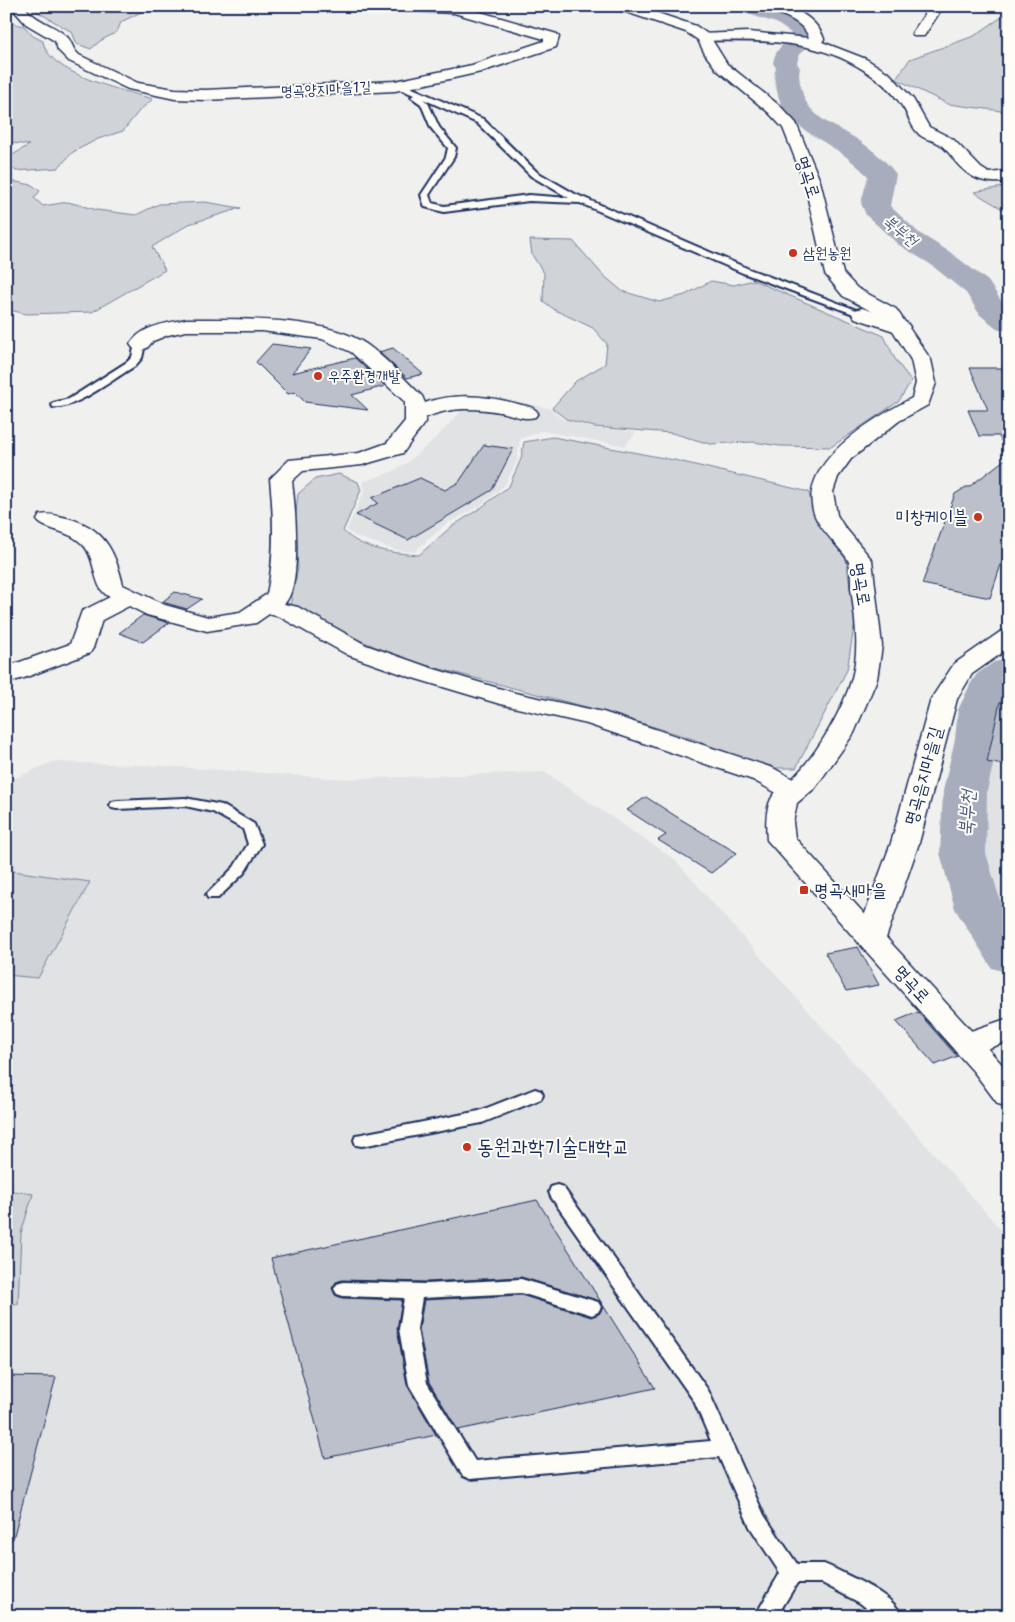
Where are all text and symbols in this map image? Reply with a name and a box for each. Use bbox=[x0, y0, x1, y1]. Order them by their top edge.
street label: 명곡양지마을1길 bbox=[280, 77, 372, 101]
street label: 명곡로 bbox=[790, 153, 826, 201]
water label: 북부천 bbox=[879, 210, 924, 252]
place label: 삼원농원 bbox=[803, 243, 851, 263]
marker: 삼원농원 bbox=[787, 247, 799, 259]
place label: 우주환경개발 bbox=[328, 366, 400, 386]
marker: 우주환경개발 bbox=[312, 370, 324, 382]
place label: 미창케이블 bbox=[896, 505, 968, 529]
marker: 미창케이블 bbox=[972, 511, 984, 523]
street label: 명곡로 bbox=[845, 561, 877, 607]
street label: 명곡음지마을길 bbox=[898, 723, 948, 828]
water label: 북부천 bbox=[952, 788, 981, 837]
place label: 명곡새마을 bbox=[814, 878, 886, 902]
marker: 명곡새마을 bbox=[798, 884, 810, 896]
street label: 명곡로 bbox=[889, 960, 935, 1008]
place label: 동원과학기술대학교 bbox=[477, 1133, 629, 1161]
marker: 동원과학기술대학교 bbox=[461, 1141, 473, 1153]

